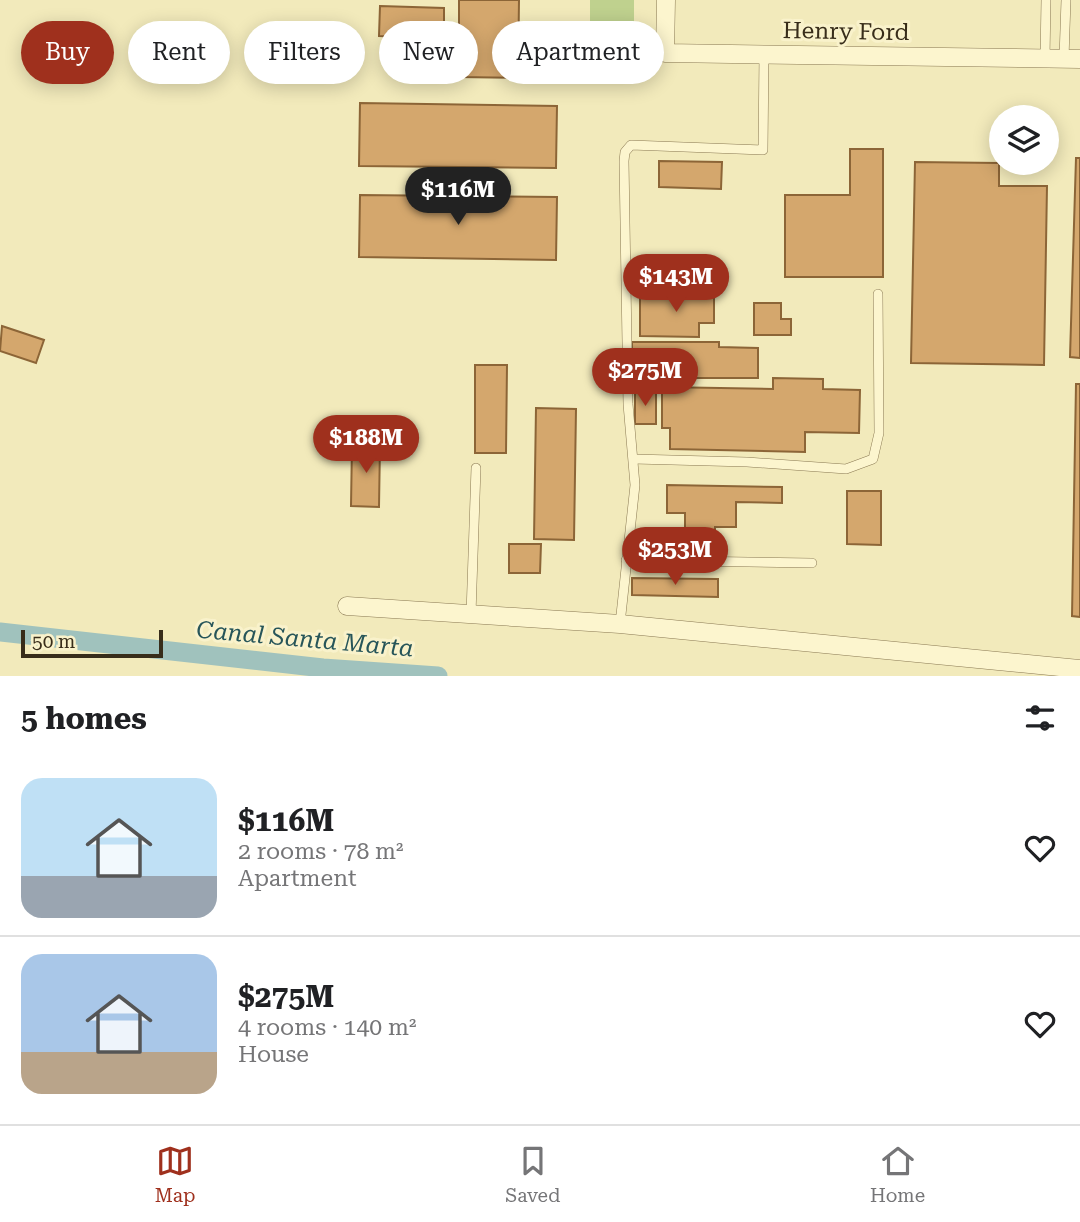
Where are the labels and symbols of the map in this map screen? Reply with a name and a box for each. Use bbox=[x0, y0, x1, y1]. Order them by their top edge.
street label: Henry Ford bbox=[782, 17, 910, 46]
pin: $116M bbox=[409, 168, 507, 227]
pin: $143M bbox=[627, 254, 725, 314]
pin: $275M bbox=[596, 348, 694, 408]
pin: $188M bbox=[317, 416, 415, 475]
pin: $253M bbox=[626, 528, 724, 587]
water label: Canal Santa Marta bbox=[195, 616, 415, 662]
scale bar bbox=[21, 627, 163, 659]

